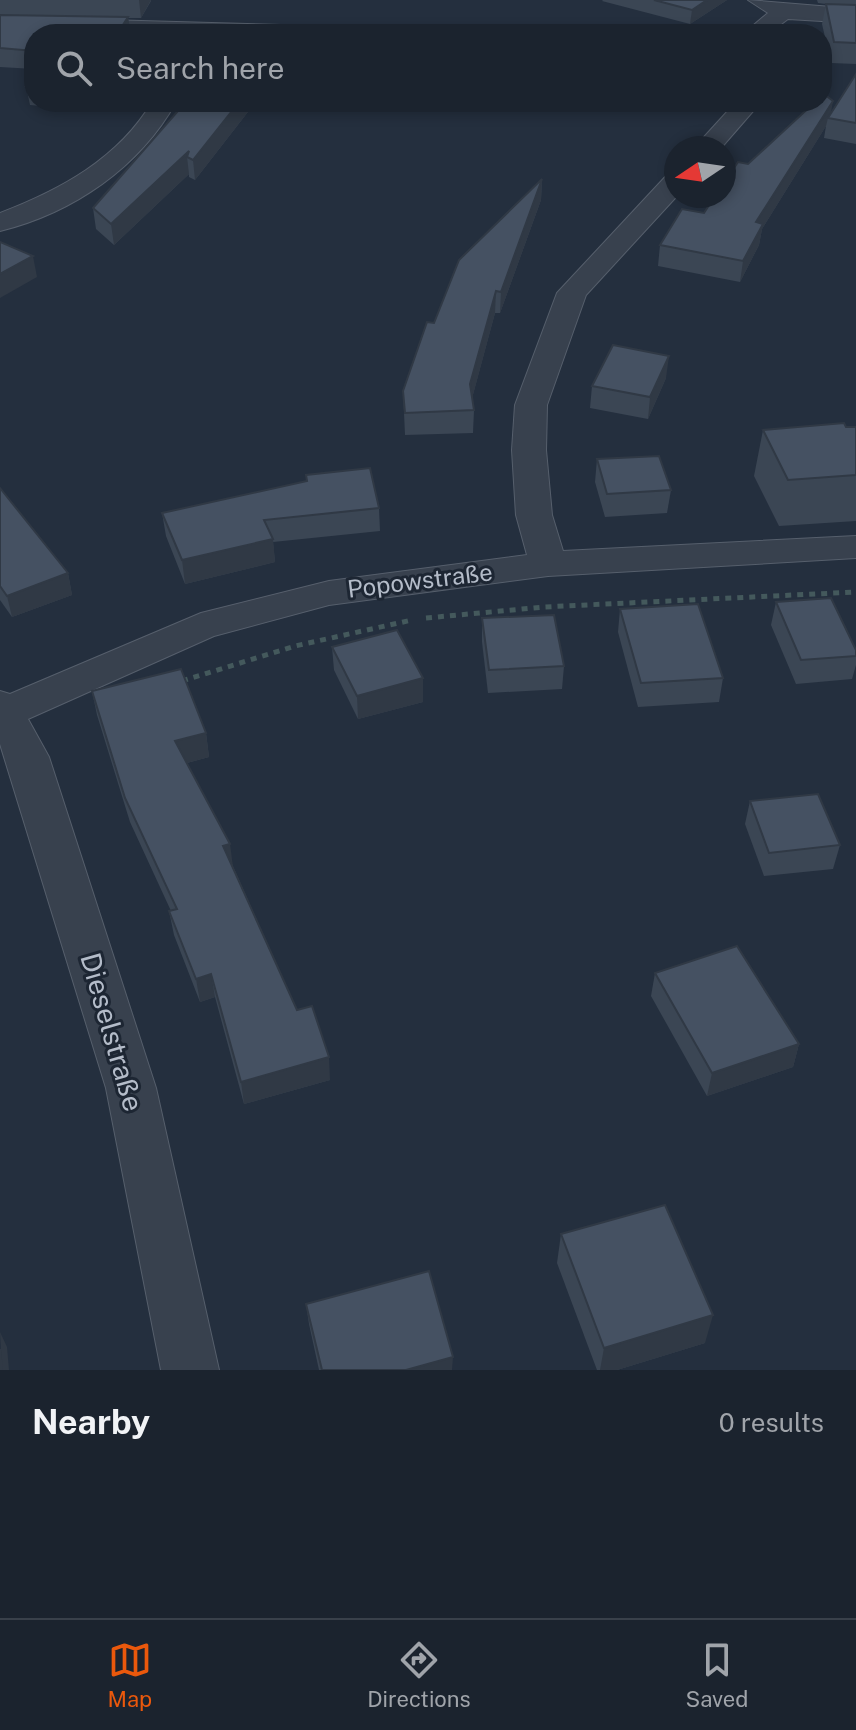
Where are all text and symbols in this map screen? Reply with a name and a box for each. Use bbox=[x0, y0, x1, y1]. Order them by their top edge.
search box bbox=[24, 24, 832, 112]
icon: search bbox=[52, 46, 96, 90]
text: Search here bbox=[116, 50, 284, 86]
north arrow bbox=[664, 136, 736, 208]
street label: Popowstraße bbox=[346, 557, 494, 603]
street label: Dieselstraße bbox=[74, 949, 151, 1115]
text: Nearby bbox=[32, 1402, 150, 1442]
text: 0 results bbox=[719, 1407, 824, 1438]
tab: Map bbox=[108, 1638, 152, 1712]
tab: Directions bbox=[367, 1638, 471, 1712]
tab: Saved bbox=[686, 1638, 748, 1712]

